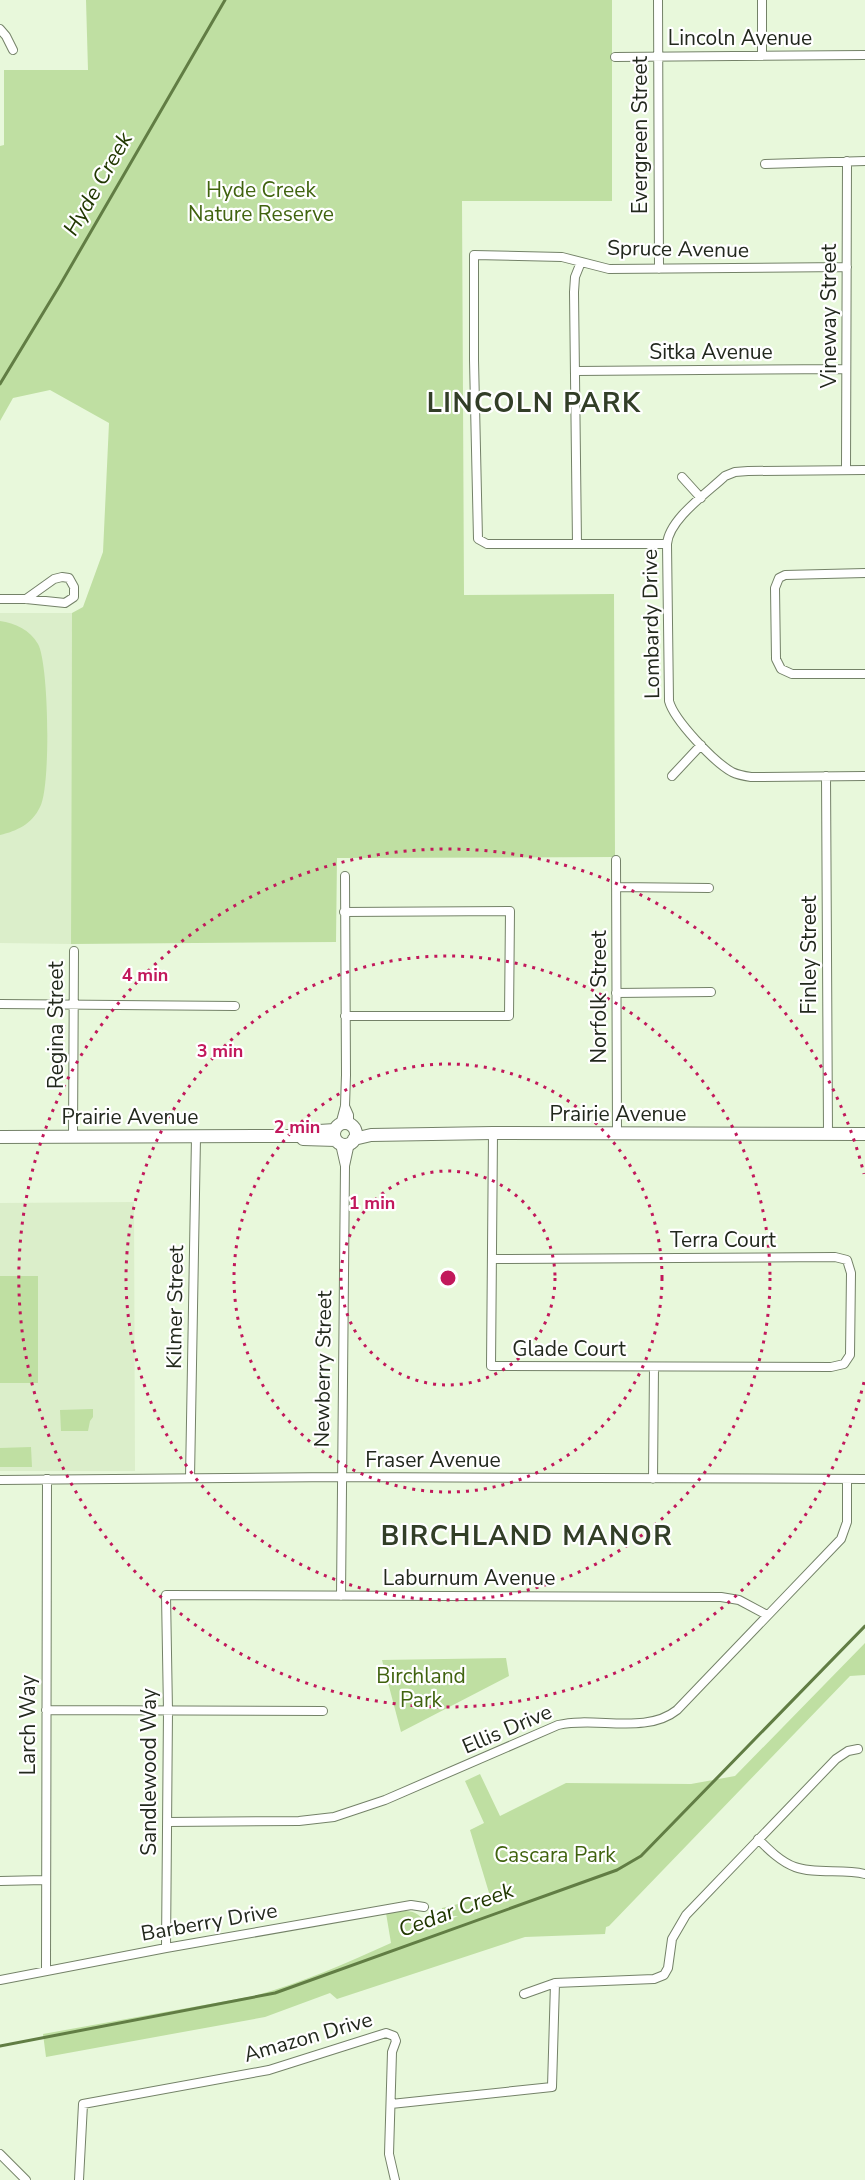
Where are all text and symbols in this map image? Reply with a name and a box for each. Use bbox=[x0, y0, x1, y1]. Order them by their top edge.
street label: Lincoln Avenue bbox=[668, 24, 812, 52]
street label: Evergreen Street bbox=[626, 55, 654, 214]
water label: Hyde Creek bbox=[56, 126, 140, 241]
park label: Hyde Creek Nature Reserve bbox=[188, 176, 334, 228]
street label: Spruce Avenue bbox=[607, 234, 749, 264]
street label: Vineway Street bbox=[815, 243, 843, 389]
street label: Sitka Avenue bbox=[649, 338, 773, 366]
district label: LINCOLN PARK bbox=[427, 385, 641, 422]
street label: Lombardy Drive bbox=[636, 549, 666, 699]
street label: Finley Street bbox=[795, 895, 823, 1014]
street label: Norfolk Street bbox=[585, 930, 613, 1064]
street label: Regina Street bbox=[42, 960, 70, 1089]
text: 4 min bbox=[122, 963, 168, 987]
text: 3 min bbox=[197, 1039, 243, 1063]
street label: Prairie Avenue bbox=[550, 1100, 686, 1128]
street label: Prairie Avenue bbox=[62, 1103, 198, 1131]
text: 2 min bbox=[274, 1115, 320, 1139]
text: 1 min bbox=[349, 1191, 395, 1215]
street label: Terra Court bbox=[670, 1226, 777, 1254]
street label: Kilmer Street bbox=[160, 1244, 190, 1369]
centre of rings bbox=[438, 1268, 458, 1288]
street label: Newberry Street bbox=[308, 1290, 338, 1448]
street label: Glade Court bbox=[512, 1335, 626, 1363]
street label: Fraser Avenue bbox=[365, 1446, 501, 1474]
district label: BIRCHLAND MANOR bbox=[381, 1518, 673, 1555]
street label: Laburnum Avenue bbox=[383, 1564, 555, 1592]
park label: Birchland Park bbox=[376, 1662, 466, 1714]
street label: Larch Way bbox=[14, 1674, 42, 1775]
street label: Sandlewood Way bbox=[135, 1688, 163, 1856]
street label: Ellis Drive bbox=[458, 1698, 556, 1760]
park label: Cascara Park bbox=[494, 1841, 616, 1869]
water label: Cedar Creek bbox=[394, 1875, 519, 1945]
street label: Barberry Drive bbox=[139, 1896, 279, 1948]
street label: Amazon Drive bbox=[240, 2005, 376, 2069]

